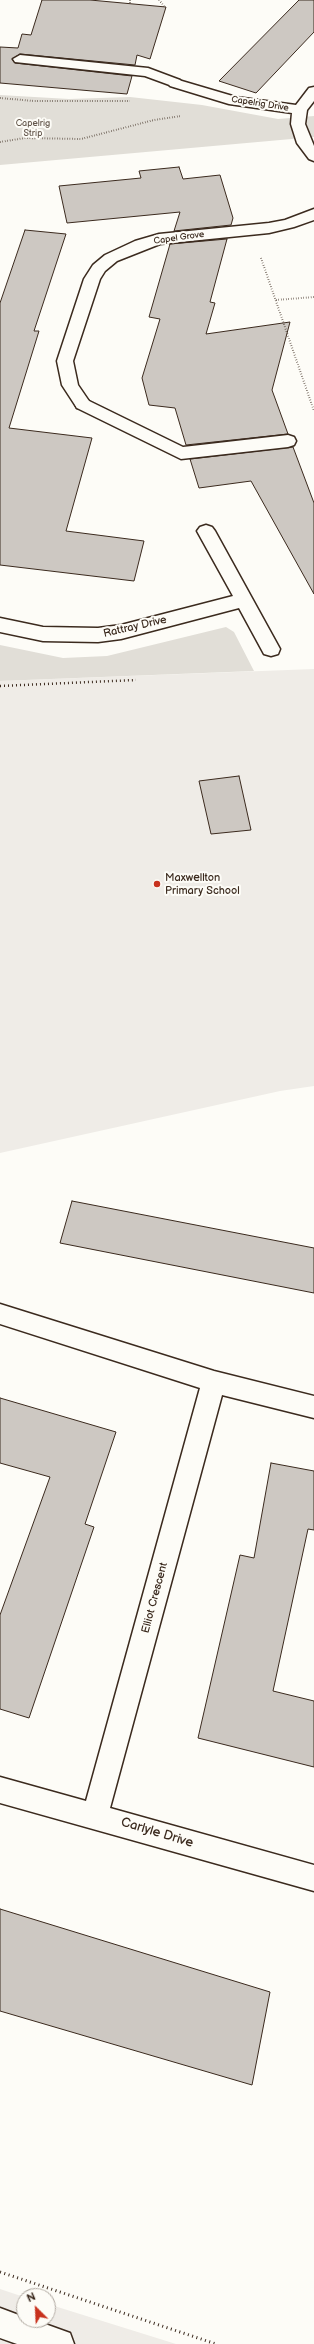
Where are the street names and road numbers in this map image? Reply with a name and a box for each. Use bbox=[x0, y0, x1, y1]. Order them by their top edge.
street label: Capelrig Drive bbox=[230, 94, 290, 114]
street label: Capel Grove bbox=[153, 229, 205, 247]
street label: Rattray Drive bbox=[102, 613, 168, 641]
street label: Elliot Crescent bbox=[139, 1561, 171, 1635]
street label: Carlyle Drive bbox=[119, 1815, 195, 1851]

